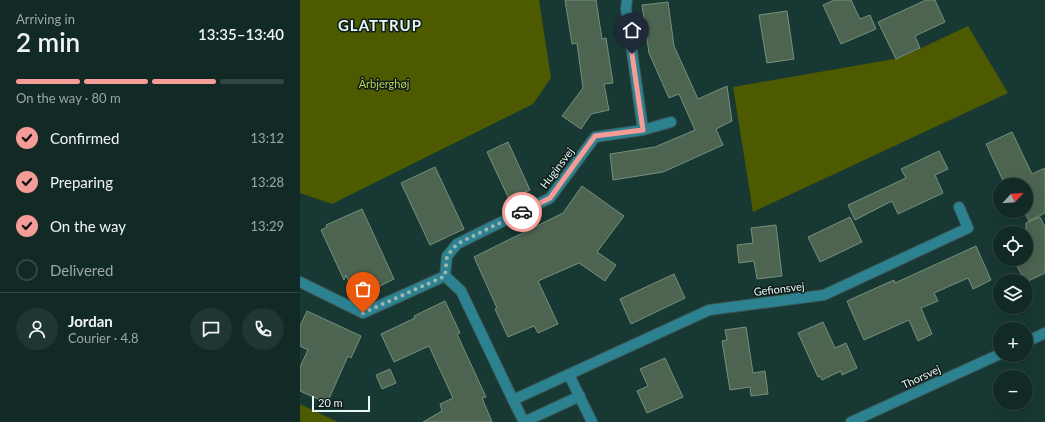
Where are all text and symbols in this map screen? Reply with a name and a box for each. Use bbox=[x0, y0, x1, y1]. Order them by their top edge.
text: Arriving in bbox=[16, 11, 75, 27]
pin bbox=[615, 13, 649, 54]
district label: GLATTRUP bbox=[338, 16, 422, 34]
icon: home bbox=[621, 19, 643, 41]
text: 13:35–13:40 bbox=[198, 25, 284, 43]
text: 2 min bbox=[16, 26, 80, 58]
park label: Årbjerghøj bbox=[359, 77, 410, 90]
text: On the way · 80 m bbox=[16, 90, 121, 106]
icon: check bbox=[16, 127, 38, 149]
text: Confirmed bbox=[50, 129, 119, 147]
text: 13:12 bbox=[251, 130, 284, 146]
street label: Huginsvej bbox=[537, 145, 576, 191]
icon: check bbox=[16, 171, 38, 193]
text: Preparing bbox=[50, 173, 113, 191]
text: 13:28 bbox=[251, 174, 284, 190]
north arrow bbox=[993, 178, 1033, 218]
map controls bbox=[993, 178, 1033, 410]
courier bbox=[502, 192, 542, 232]
icon: car bbox=[511, 201, 533, 223]
icon: check bbox=[16, 215, 38, 237]
text: On the way bbox=[50, 217, 126, 235]
text: 13:29 bbox=[251, 218, 284, 234]
button: locate bbox=[993, 226, 1033, 266]
text: Delivered bbox=[50, 261, 113, 279]
pin bbox=[346, 272, 380, 313]
button: layers bbox=[993, 274, 1033, 314]
icon: bag bbox=[352, 278, 374, 300]
street label: Gefionsvej bbox=[753, 279, 805, 298]
button: person bbox=[16, 308, 58, 350]
button: chat bbox=[190, 308, 232, 350]
button: phone bbox=[242, 308, 284, 350]
text: Jordan bbox=[68, 312, 113, 330]
button: + bbox=[993, 322, 1033, 362]
text: Courier · 4.8 bbox=[68, 330, 139, 346]
street label: Thorsvej bbox=[899, 362, 943, 391]
button: − bbox=[993, 370, 1033, 410]
scale bar bbox=[312, 394, 370, 413]
text: 20 m bbox=[318, 396, 343, 409]

